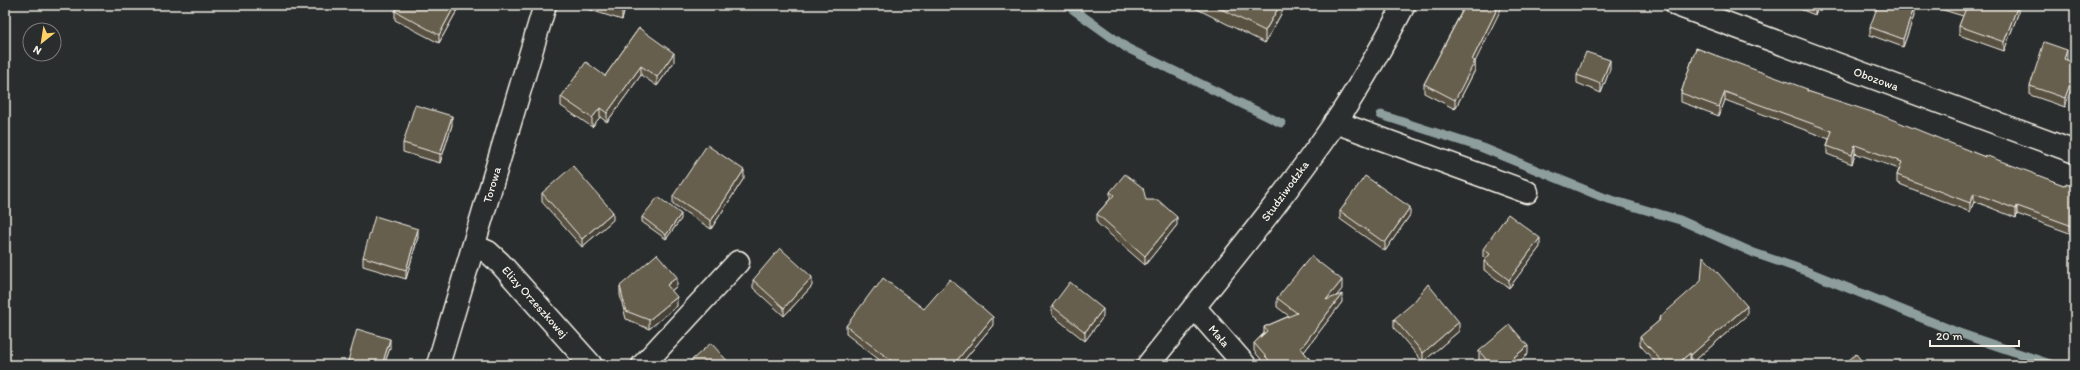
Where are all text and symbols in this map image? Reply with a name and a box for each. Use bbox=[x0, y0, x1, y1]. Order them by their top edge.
north arrow bbox=[22, 22, 62, 62]
text: N bbox=[31, 43, 44, 58]
street label: Obozowa bbox=[1852, 64, 1901, 94]
street label: Studziwodzka bbox=[1258, 157, 1312, 224]
street label: Torowa bbox=[480, 165, 504, 205]
street label: Elizy Orzeszkowej bbox=[499, 263, 571, 341]
street label: Mała bbox=[1206, 322, 1233, 350]
scale bar bbox=[1930, 322, 2019, 348]
text: 20 m bbox=[1936, 329, 1963, 343]

